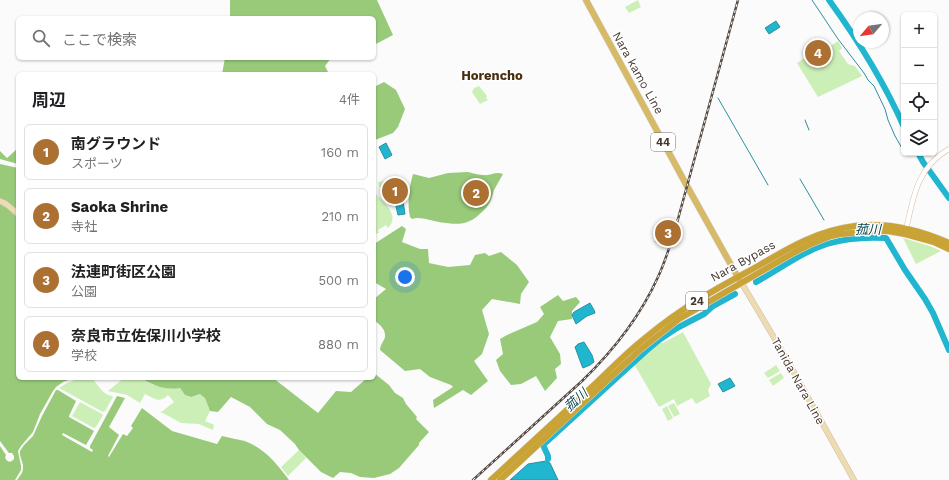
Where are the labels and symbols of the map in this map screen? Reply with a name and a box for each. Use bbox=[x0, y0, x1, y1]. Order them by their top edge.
north arrow bbox=[853, 12, 889, 48]
street label: Nara kamo Line bbox=[610, 29, 666, 117]
pin: 4 bbox=[805, 38, 831, 68]
district label: Horencho bbox=[461, 68, 523, 83]
road number: 44 bbox=[651, 133, 675, 151]
pin: 1 bbox=[382, 176, 408, 206]
pin: 2 bbox=[463, 178, 489, 208]
pin: 3 bbox=[655, 218, 681, 248]
water label: 菰川 bbox=[855, 222, 883, 237]
street label: Nara Bypass bbox=[708, 237, 778, 285]
your location bbox=[395, 267, 415, 287]
road number: 24 bbox=[686, 292, 708, 310]
street label: Tanida Nara Line bbox=[768, 335, 828, 427]
water label: 菰川 bbox=[561, 384, 592, 414]

